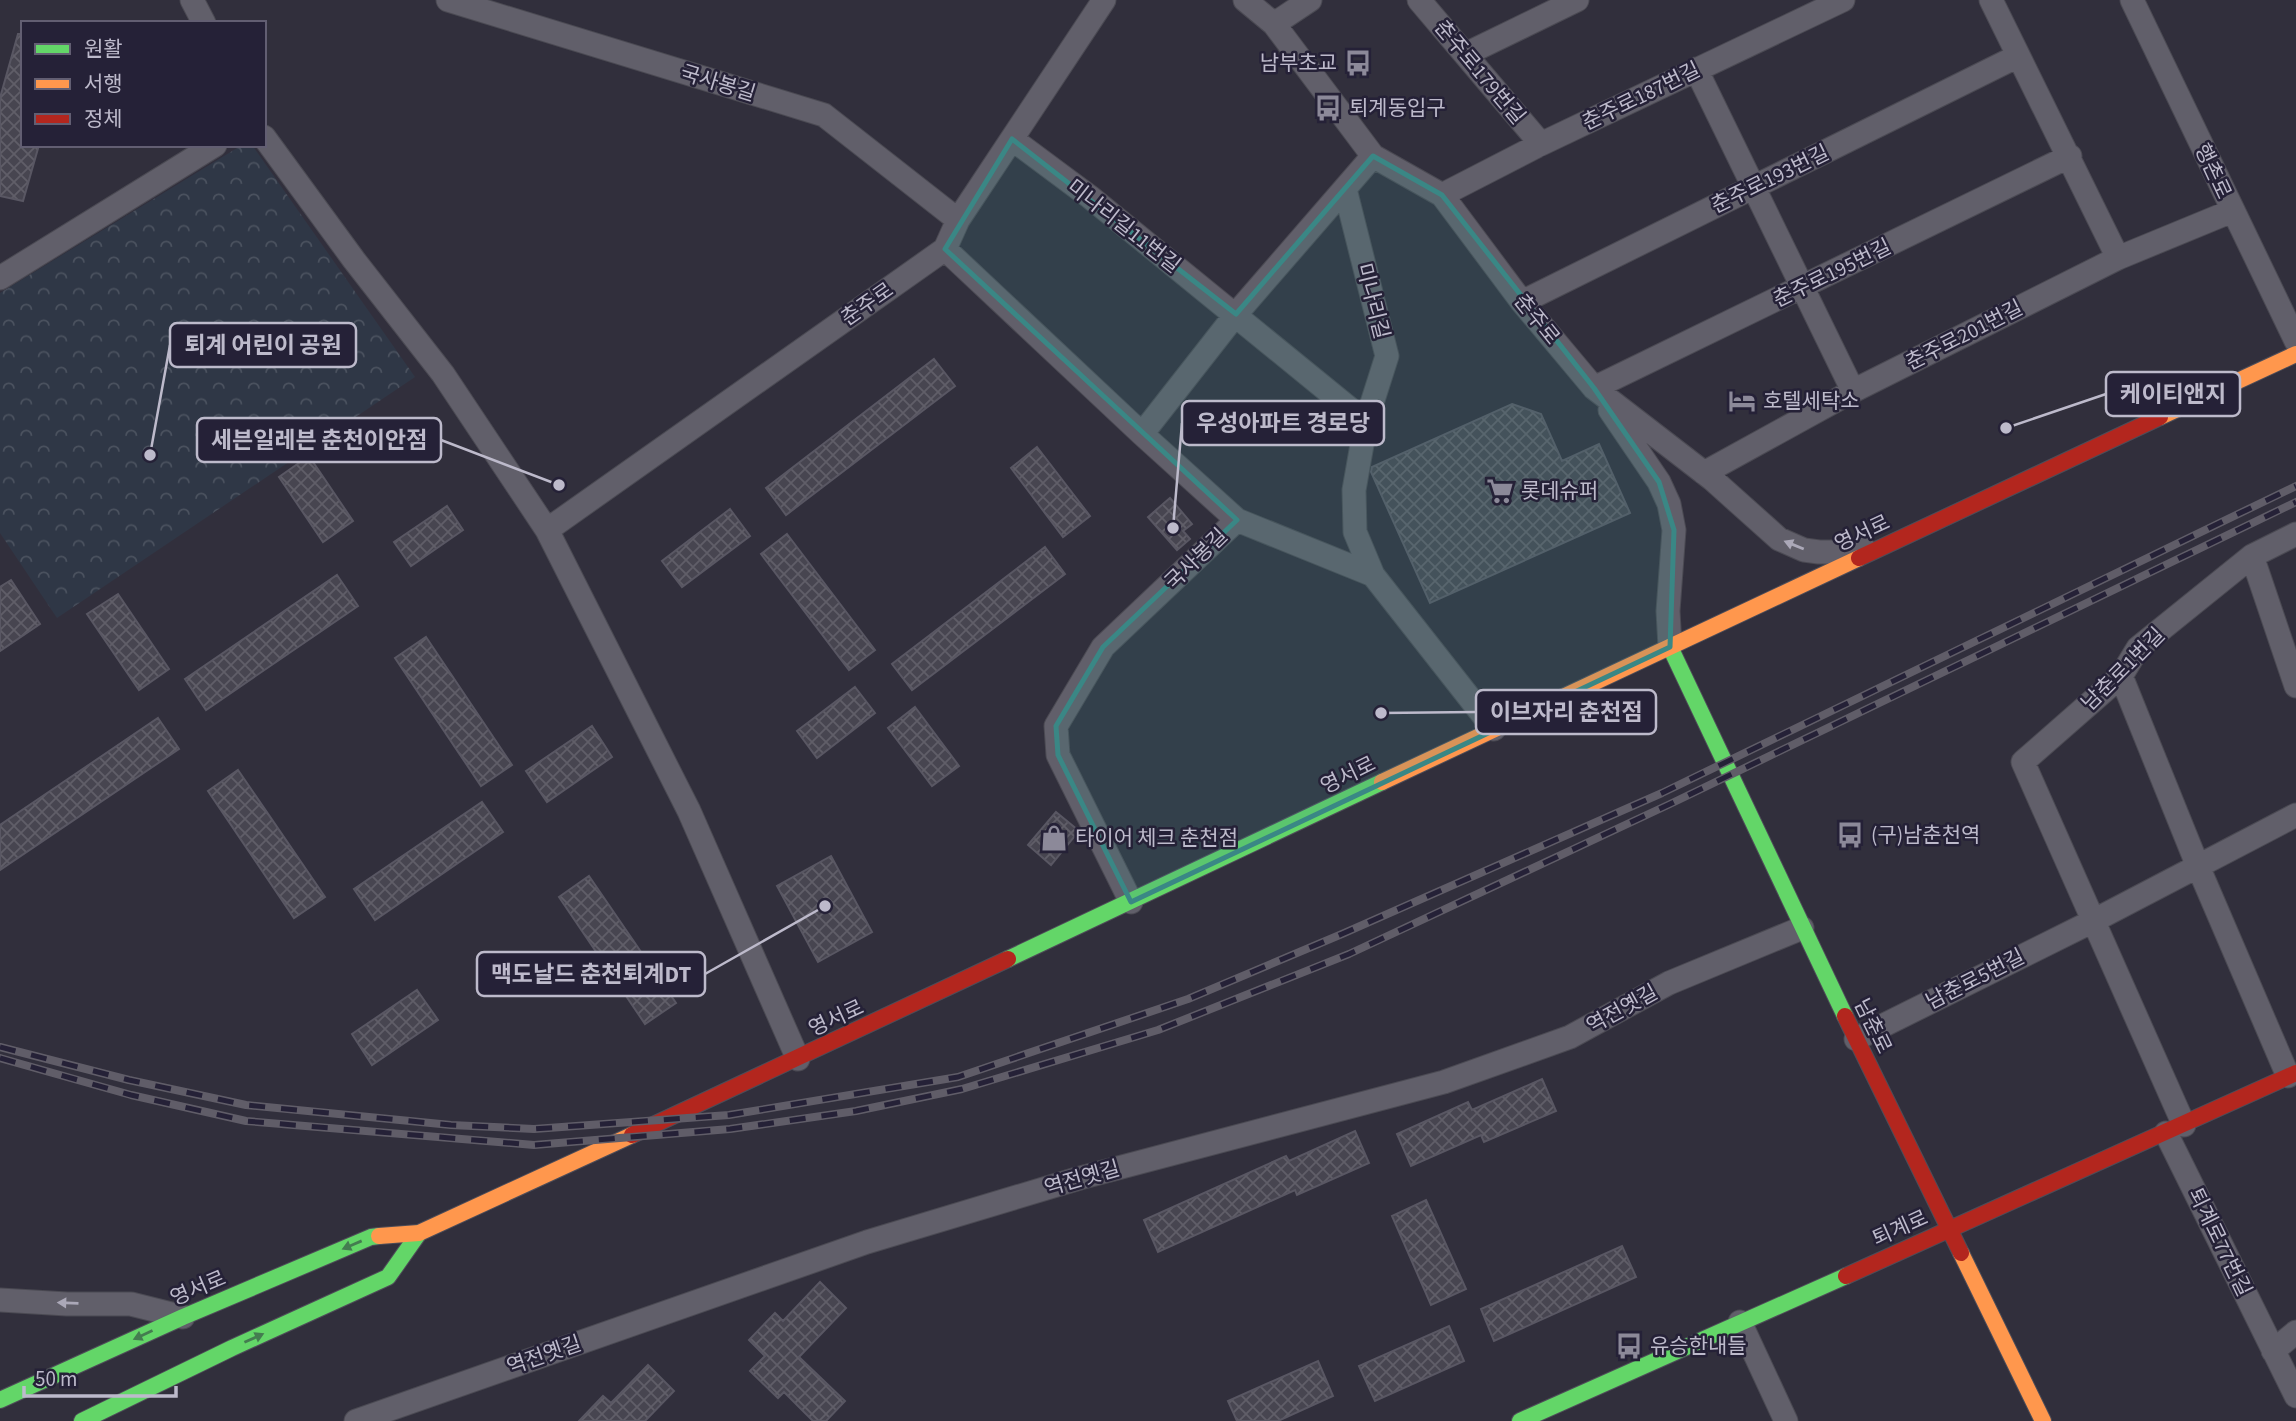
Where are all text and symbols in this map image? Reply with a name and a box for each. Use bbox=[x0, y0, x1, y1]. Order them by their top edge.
street label: 춘주로179번길 bbox=[1427, 13, 1533, 131]
legend bbox=[21, 21, 266, 147]
text: 원활 bbox=[84, 34, 123, 64]
place label: 남부초교 bbox=[1260, 48, 1337, 78]
bus stop icon: 남부초교 bbox=[1343, 48, 1373, 78]
street label: 춘주로187번길 bbox=[1577, 54, 1705, 138]
street label: 국사봉길 bbox=[677, 57, 759, 109]
text: 서행 bbox=[84, 69, 123, 99]
bus stop icon: 퇴계동입구 bbox=[1313, 93, 1343, 123]
place label: 퇴계동입구 bbox=[1349, 93, 1446, 123]
text: 정체 bbox=[84, 104, 123, 134]
street label: 춘주로193번길 bbox=[1706, 137, 1834, 221]
street label: 행촌로 bbox=[2187, 138, 2239, 204]
street label: 미나리길11번길 bbox=[1061, 172, 1187, 280]
street label: 춘주로195번길 bbox=[1768, 231, 1896, 315]
street label: 미나리길 bbox=[1349, 260, 1397, 342]
street label: 춘주로 bbox=[835, 275, 899, 333]
street label: 춘주로 bbox=[1507, 287, 1567, 351]
street label: 춘주로201번길 bbox=[1900, 293, 2028, 377]
callout: 퇴계 어린이 공원 bbox=[170, 323, 356, 367]
text: 퇴계 어린이 공원 bbox=[184, 329, 342, 362]
callout: 케이티앤지 bbox=[2106, 372, 2240, 416]
text: 케이티앤지 bbox=[2120, 378, 2226, 411]
hotel icon: 호텔세탁소 bbox=[1727, 386, 1757, 416]
place label: 호텔세탁소 bbox=[1763, 386, 1860, 416]
callout: 우성아파트 경로당 bbox=[1182, 401, 1384, 445]
text: 우성아파트 경로당 bbox=[1196, 407, 1370, 440]
callout: 세븐일레븐 춘천이안점 bbox=[197, 418, 441, 462]
text: 세븐일레븐 춘천이안점 bbox=[211, 424, 427, 457]
supermarket icon: 롯데슈퍼 bbox=[1485, 476, 1515, 506]
place label: 롯데슈퍼 bbox=[1521, 476, 1598, 506]
street label: 영서로 bbox=[1829, 507, 1895, 559]
street label: 국사봉길 bbox=[1158, 521, 1234, 597]
one-way arrow bbox=[1784, 540, 1805, 551]
street label: 남춘로1번길 bbox=[2075, 621, 2171, 717]
callout: 이브자리 춘천점 bbox=[1476, 690, 1656, 734]
text: 이브자리 춘천점 bbox=[1490, 696, 1642, 729]
street label: 영서로 bbox=[1315, 749, 1381, 801]
bus stop icon: (구)남춘천역 bbox=[1835, 820, 1865, 850]
place label: (구)남춘천역 bbox=[1871, 820, 1980, 850]
shop icon: 타이어 체크 춘천점 bbox=[1039, 823, 1069, 853]
place label: 타이어 체크 춘천점 bbox=[1075, 823, 1238, 853]
street label: 남춘로5번길 bbox=[1921, 941, 2029, 1017]
callout: 맥도날드 춘천퇴계DT bbox=[477, 952, 705, 996]
text: 맥도날드 춘천퇴계DT bbox=[491, 958, 692, 991]
street label: 역전옛길 bbox=[1581, 977, 1663, 1041]
street label: 영서로 bbox=[803, 992, 869, 1044]
street label: 남춘로 bbox=[1847, 993, 1899, 1059]
street label: 역전옛길 bbox=[1041, 1153, 1123, 1203]
street label: 퇴계로77번길 bbox=[2181, 1183, 2259, 1301]
street label: 퇴계로 bbox=[1867, 1203, 1933, 1253]
one-way arrow bbox=[341, 1240, 362, 1251]
street label: 영서로 bbox=[165, 1263, 231, 1313]
one-way arrow bbox=[56, 1298, 78, 1309]
street label: 역전옛길 bbox=[503, 1328, 585, 1382]
one-way arrow bbox=[133, 1329, 153, 1341]
bus stop icon: 유승한내들 bbox=[1614, 1331, 1644, 1361]
place label: 유승한내들 bbox=[1650, 1331, 1747, 1361]
one-way arrow bbox=[244, 1332, 264, 1344]
scale bar bbox=[24, 1354, 177, 1398]
text: 50 m bbox=[35, 1364, 77, 1394]

